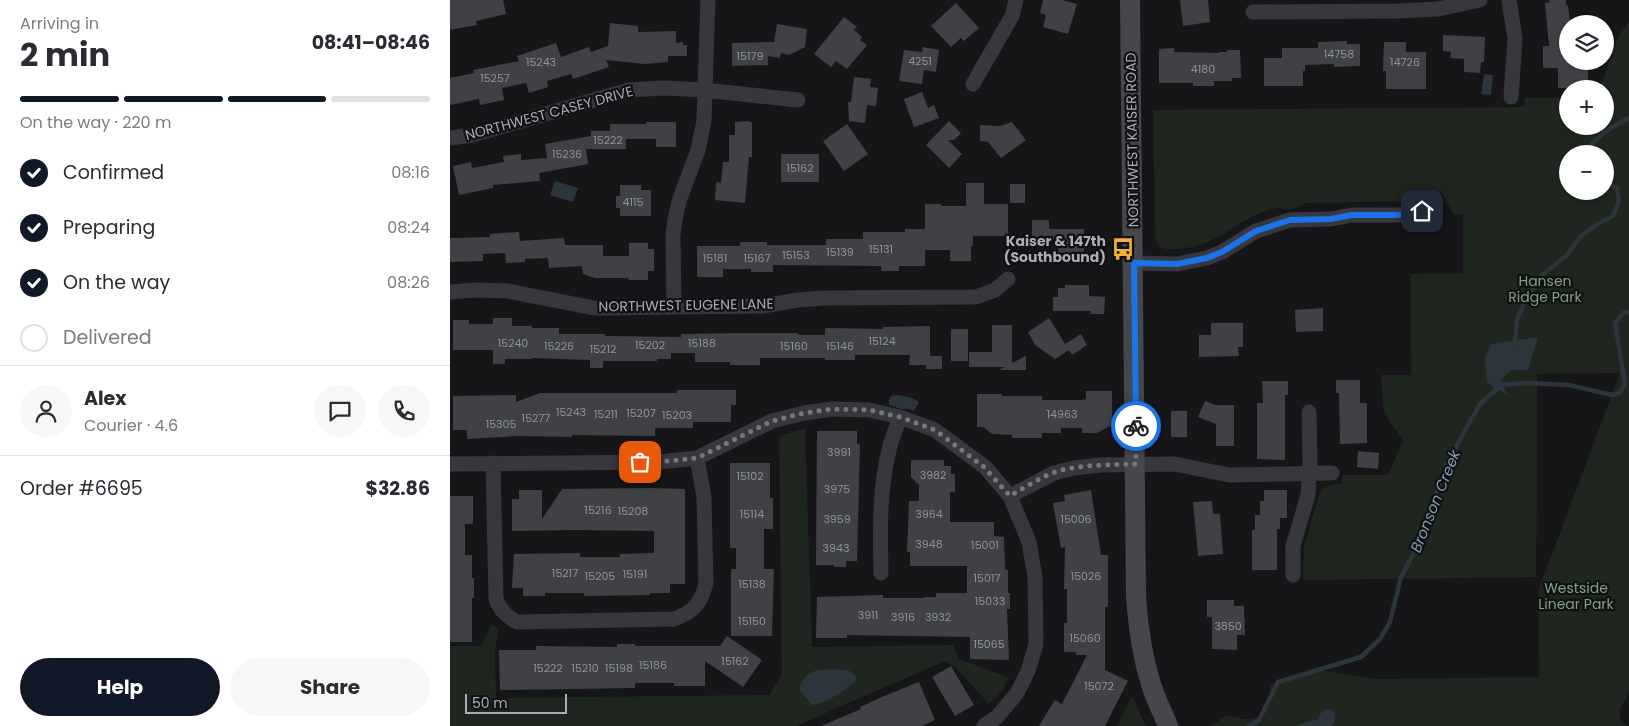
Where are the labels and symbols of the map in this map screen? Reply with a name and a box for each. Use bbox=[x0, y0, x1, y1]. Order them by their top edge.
house number: 14758 bbox=[1324, 46, 1354, 62]
house number: 15179 bbox=[737, 48, 764, 64]
street label: NORTHWEST KAISER ROAD bbox=[1120, 52, 1144, 228]
house number: 4251 bbox=[908, 53, 932, 69]
house number: 15243 bbox=[526, 54, 556, 70]
house number: 14726 bbox=[1390, 54, 1420, 70]
house number: 4180 bbox=[1191, 61, 1215, 77]
house number: 15257 bbox=[480, 70, 510, 86]
street label: NORTHWEST CASEY DRIVE bbox=[463, 81, 635, 145]
house number: 15222 bbox=[593, 132, 623, 148]
house number: 15236 bbox=[552, 146, 582, 162]
house number: 15162 bbox=[786, 160, 814, 176]
pin bbox=[1401, 190, 1443, 232]
house number: 4115 bbox=[623, 194, 644, 210]
place label: Kaiser & 147th (Southbound) bbox=[1004, 231, 1106, 267]
bus stop icon: Kaiser & 147th (Southbound) bbox=[1110, 236, 1136, 262]
house number: 15131 bbox=[869, 241, 893, 257]
house number: 15139 bbox=[826, 244, 854, 260]
house number: 15153 bbox=[782, 247, 810, 263]
house number: 15181 bbox=[703, 250, 727, 266]
house number: 15167 bbox=[744, 250, 770, 266]
park label: Hansen Ridge Park bbox=[1508, 271, 1582, 307]
street label: NORTHWEST EUGENE LANE bbox=[598, 293, 774, 317]
house number: 15124 bbox=[868, 333, 896, 349]
house number: 15240 bbox=[498, 335, 528, 351]
house number: 15188 bbox=[688, 335, 716, 351]
house number: 15202 bbox=[635, 337, 665, 353]
house number: 15226 bbox=[544, 338, 574, 354]
house number: 15160 bbox=[780, 338, 808, 354]
house number: 15146 bbox=[826, 338, 854, 354]
house number: 15212 bbox=[590, 341, 616, 357]
courier bbox=[1111, 401, 1161, 451]
house number: 15243 bbox=[556, 404, 586, 420]
house number: 15207 bbox=[626, 405, 656, 421]
house number: 15211 bbox=[594, 406, 618, 422]
house number: 14963 bbox=[1047, 406, 1077, 422]
house number: 15203 bbox=[662, 407, 692, 423]
house number: 15277 bbox=[522, 410, 550, 426]
house number: 15305 bbox=[486, 416, 516, 432]
pin bbox=[619, 441, 661, 483]
house number: 3991 bbox=[827, 444, 851, 460]
water label: Bronson Creek bbox=[1405, 445, 1466, 555]
house number: 3982 bbox=[920, 467, 946, 483]
house number: 15102 bbox=[736, 468, 764, 484]
house number: 3975 bbox=[824, 481, 850, 497]
house number: 15216 bbox=[584, 502, 612, 518]
house number: 15208 bbox=[618, 503, 648, 519]
house number: 15114 bbox=[740, 506, 764, 522]
house number: 3964 bbox=[915, 506, 943, 522]
house number: 3959 bbox=[823, 511, 851, 527]
house number: 15006 bbox=[1060, 511, 1092, 527]
house number: 3948 bbox=[915, 536, 943, 552]
house number: 15001 bbox=[971, 537, 999, 553]
house number: 3943 bbox=[823, 540, 849, 556]
house number: 15217 bbox=[552, 565, 578, 581]
house number: 15191 bbox=[623, 566, 647, 582]
house number: 15205 bbox=[585, 568, 615, 584]
house number: 15026 bbox=[1071, 568, 1101, 584]
house number: 15017 bbox=[974, 570, 1000, 586]
house number: 15138 bbox=[738, 576, 766, 592]
park label: Westside Linear Park bbox=[1538, 578, 1615, 614]
house number: 15033 bbox=[975, 593, 1005, 609]
house number: 3911 bbox=[858, 607, 878, 623]
house number: 3916 bbox=[891, 609, 915, 625]
house number: 3932 bbox=[925, 609, 951, 625]
house number: 15150 bbox=[738, 613, 766, 629]
house number: 3850 bbox=[1214, 618, 1242, 634]
house number: 15060 bbox=[1069, 630, 1101, 646]
house number: 15065 bbox=[973, 636, 1005, 652]
house number: 15162 bbox=[721, 653, 749, 669]
house number: 15186 bbox=[639, 657, 667, 673]
house number: 15222 bbox=[533, 660, 563, 676]
house number: 15210 bbox=[571, 660, 599, 676]
house number: 15198 bbox=[605, 660, 633, 676]
house number: 15072 bbox=[1084, 678, 1114, 694]
scale bar bbox=[465, 691, 568, 714]

